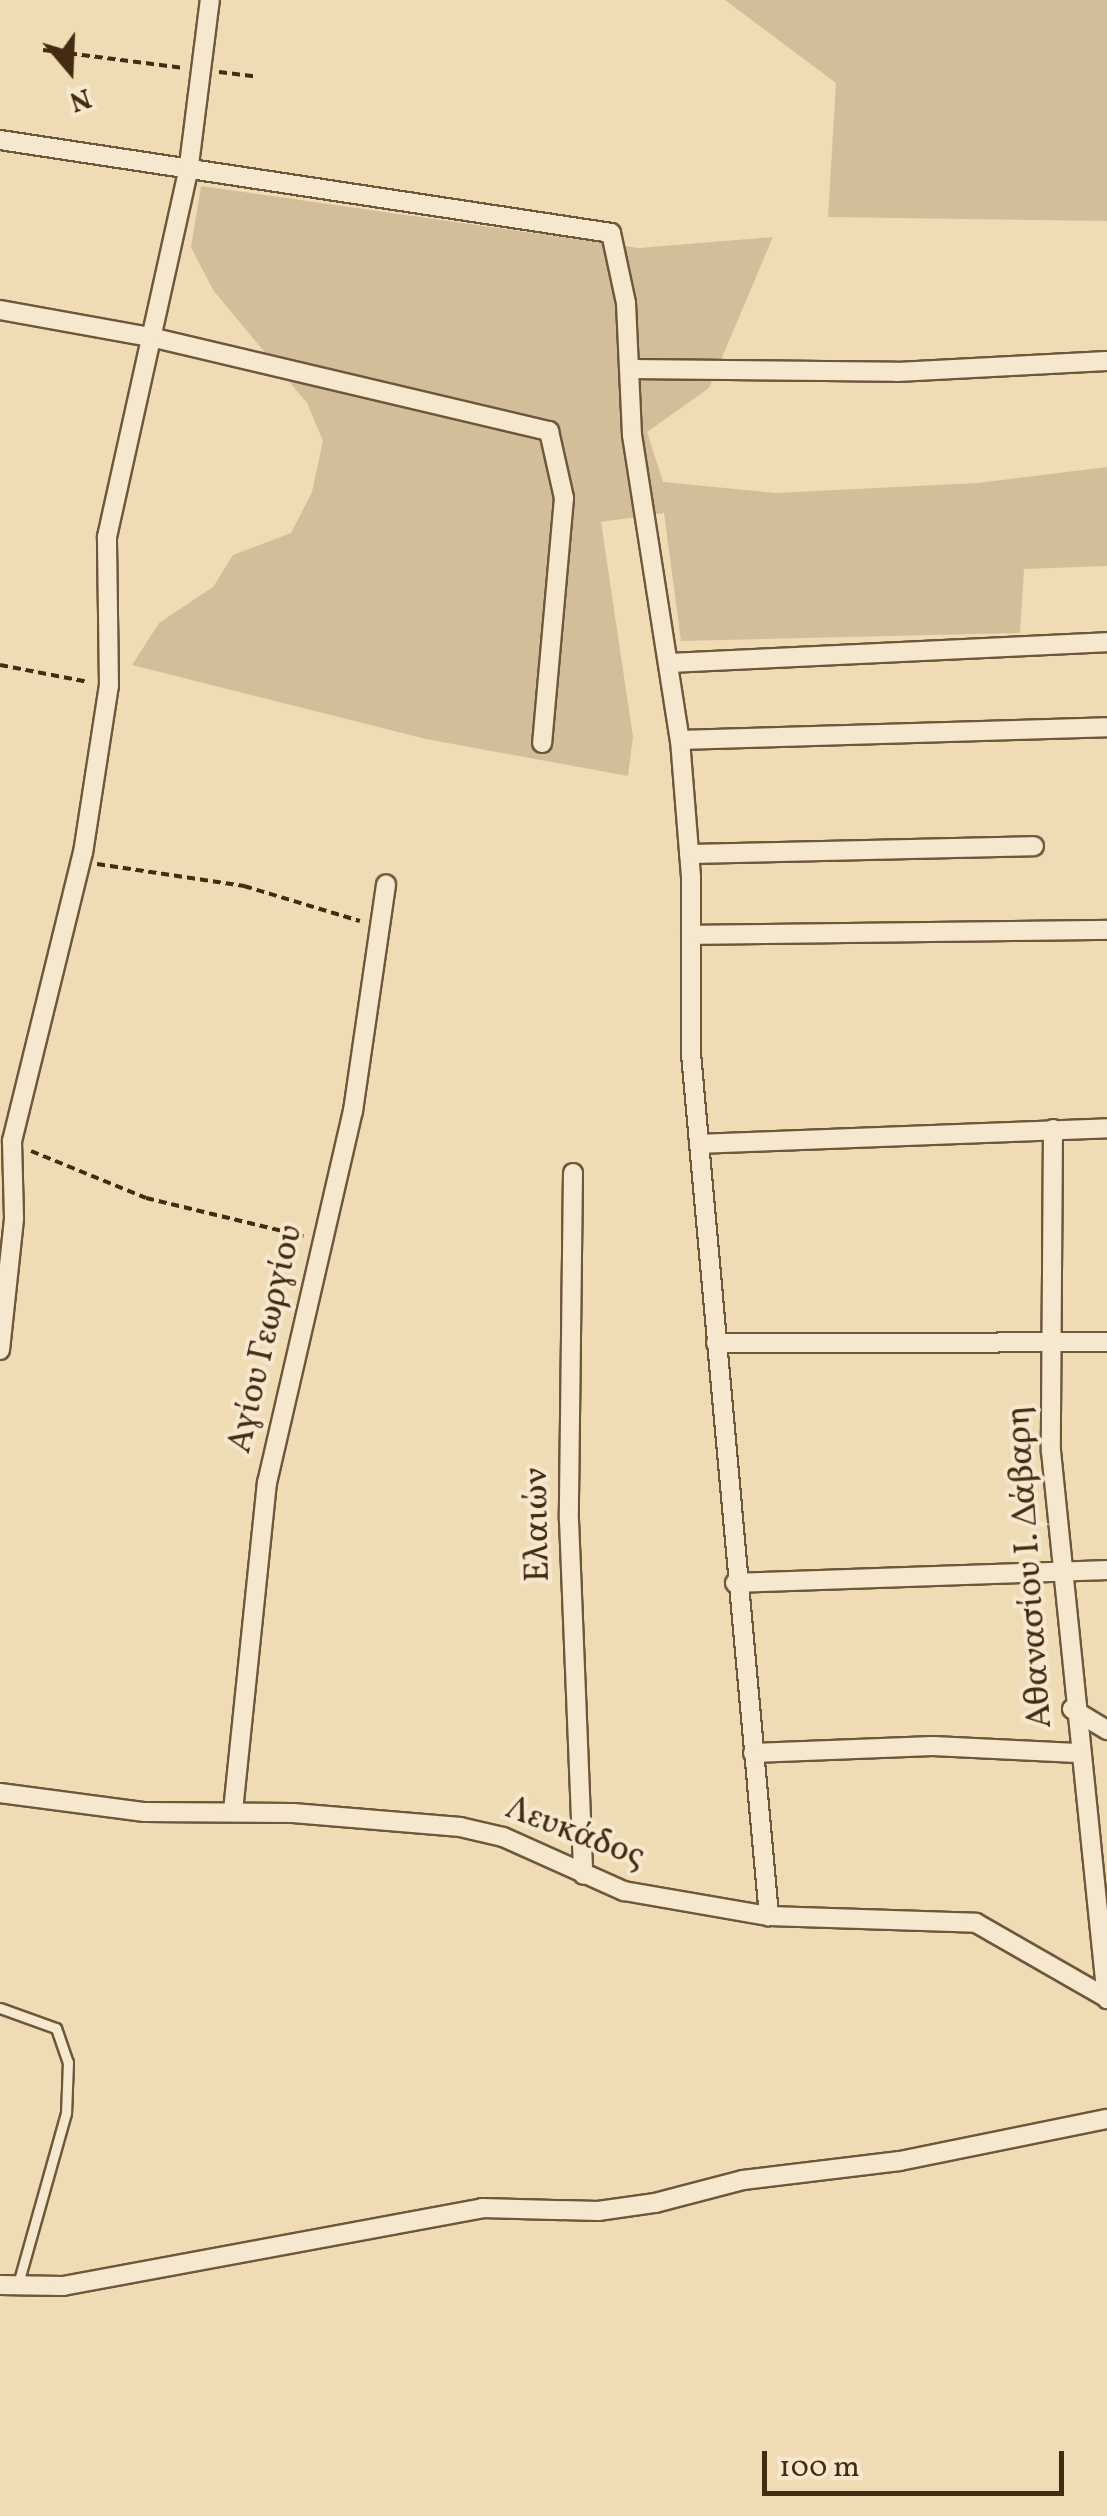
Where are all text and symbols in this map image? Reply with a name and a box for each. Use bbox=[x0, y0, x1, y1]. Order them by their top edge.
north arrow bbox=[20, 20, 120, 120]
text: N bbox=[64, 77, 96, 121]
street label: Αγίου Γεωργίου bbox=[219, 1221, 313, 1457]
street label: Αθανασίου Ι. Δάβαρη bbox=[998, 1404, 1062, 1730]
street label: Ελαιών bbox=[516, 1468, 560, 1582]
street label: Λευκάδος bbox=[499, 1787, 651, 1879]
scale bar bbox=[767, 2431, 1070, 2493]
text: 100 m bbox=[779, 2447, 860, 2489]

